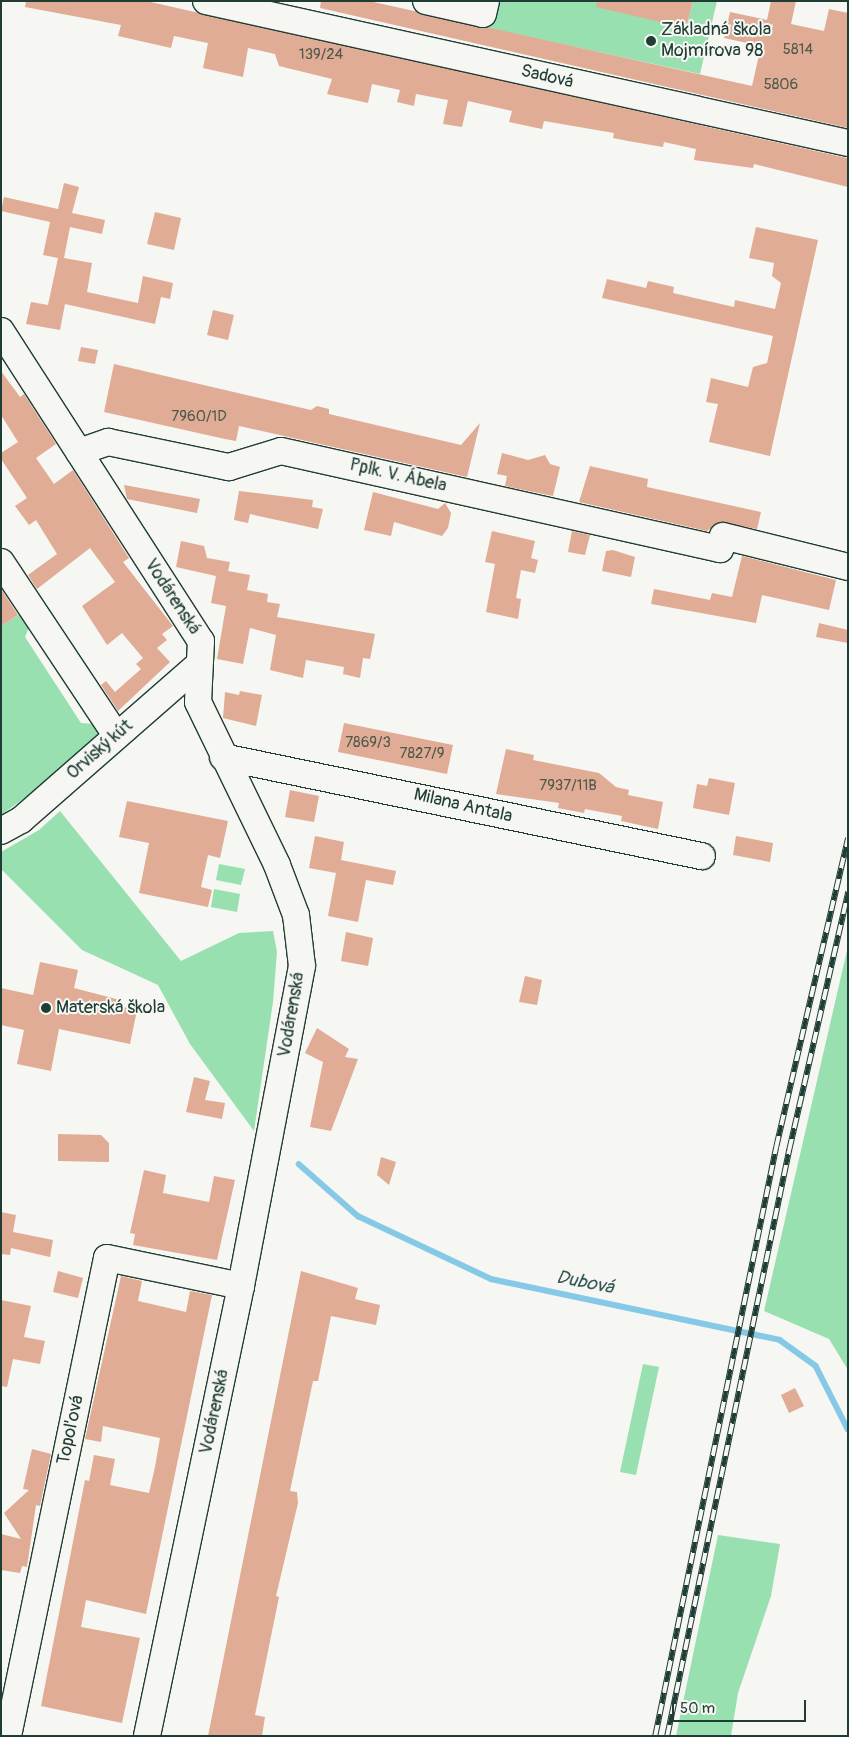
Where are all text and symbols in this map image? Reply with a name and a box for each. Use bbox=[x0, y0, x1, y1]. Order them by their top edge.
place label: Základná škola Mojmírova 98 bbox=[661, 20, 771, 62]
marker: Základná škola Mojmírova 98 bbox=[645, 35, 657, 47]
house number: 5814 bbox=[783, 41, 813, 59]
house number: 139/24 bbox=[299, 46, 343, 64]
street label: Sadová bbox=[519, 60, 575, 94]
house number: 5806 bbox=[764, 76, 798, 94]
house number: 7960/1D bbox=[171, 408, 227, 426]
street label: Pplk. V. Ábela bbox=[347, 454, 449, 498]
street label: Vodárenská bbox=[140, 555, 204, 639]
street label: Orviský kút bbox=[63, 715, 137, 785]
house number: 7869/3 bbox=[345, 734, 391, 752]
house number: 7827/9 bbox=[400, 745, 444, 763]
house number: 7937/11B bbox=[539, 777, 597, 795]
street label: Milana Antala bbox=[412, 784, 514, 828]
street label: Vodárenská bbox=[274, 971, 310, 1059]
place label: Materská škola bbox=[56, 997, 165, 1019]
marker: Materská škola bbox=[40, 1002, 52, 1014]
water label: Dubová bbox=[554, 1266, 616, 1300]
street label: Vodárenská bbox=[195, 1368, 235, 1456]
street label: Topoľová bbox=[53, 1393, 89, 1467]
scale bar bbox=[674, 1690, 808, 1722]
text: 50 m bbox=[680, 1699, 715, 1718]

